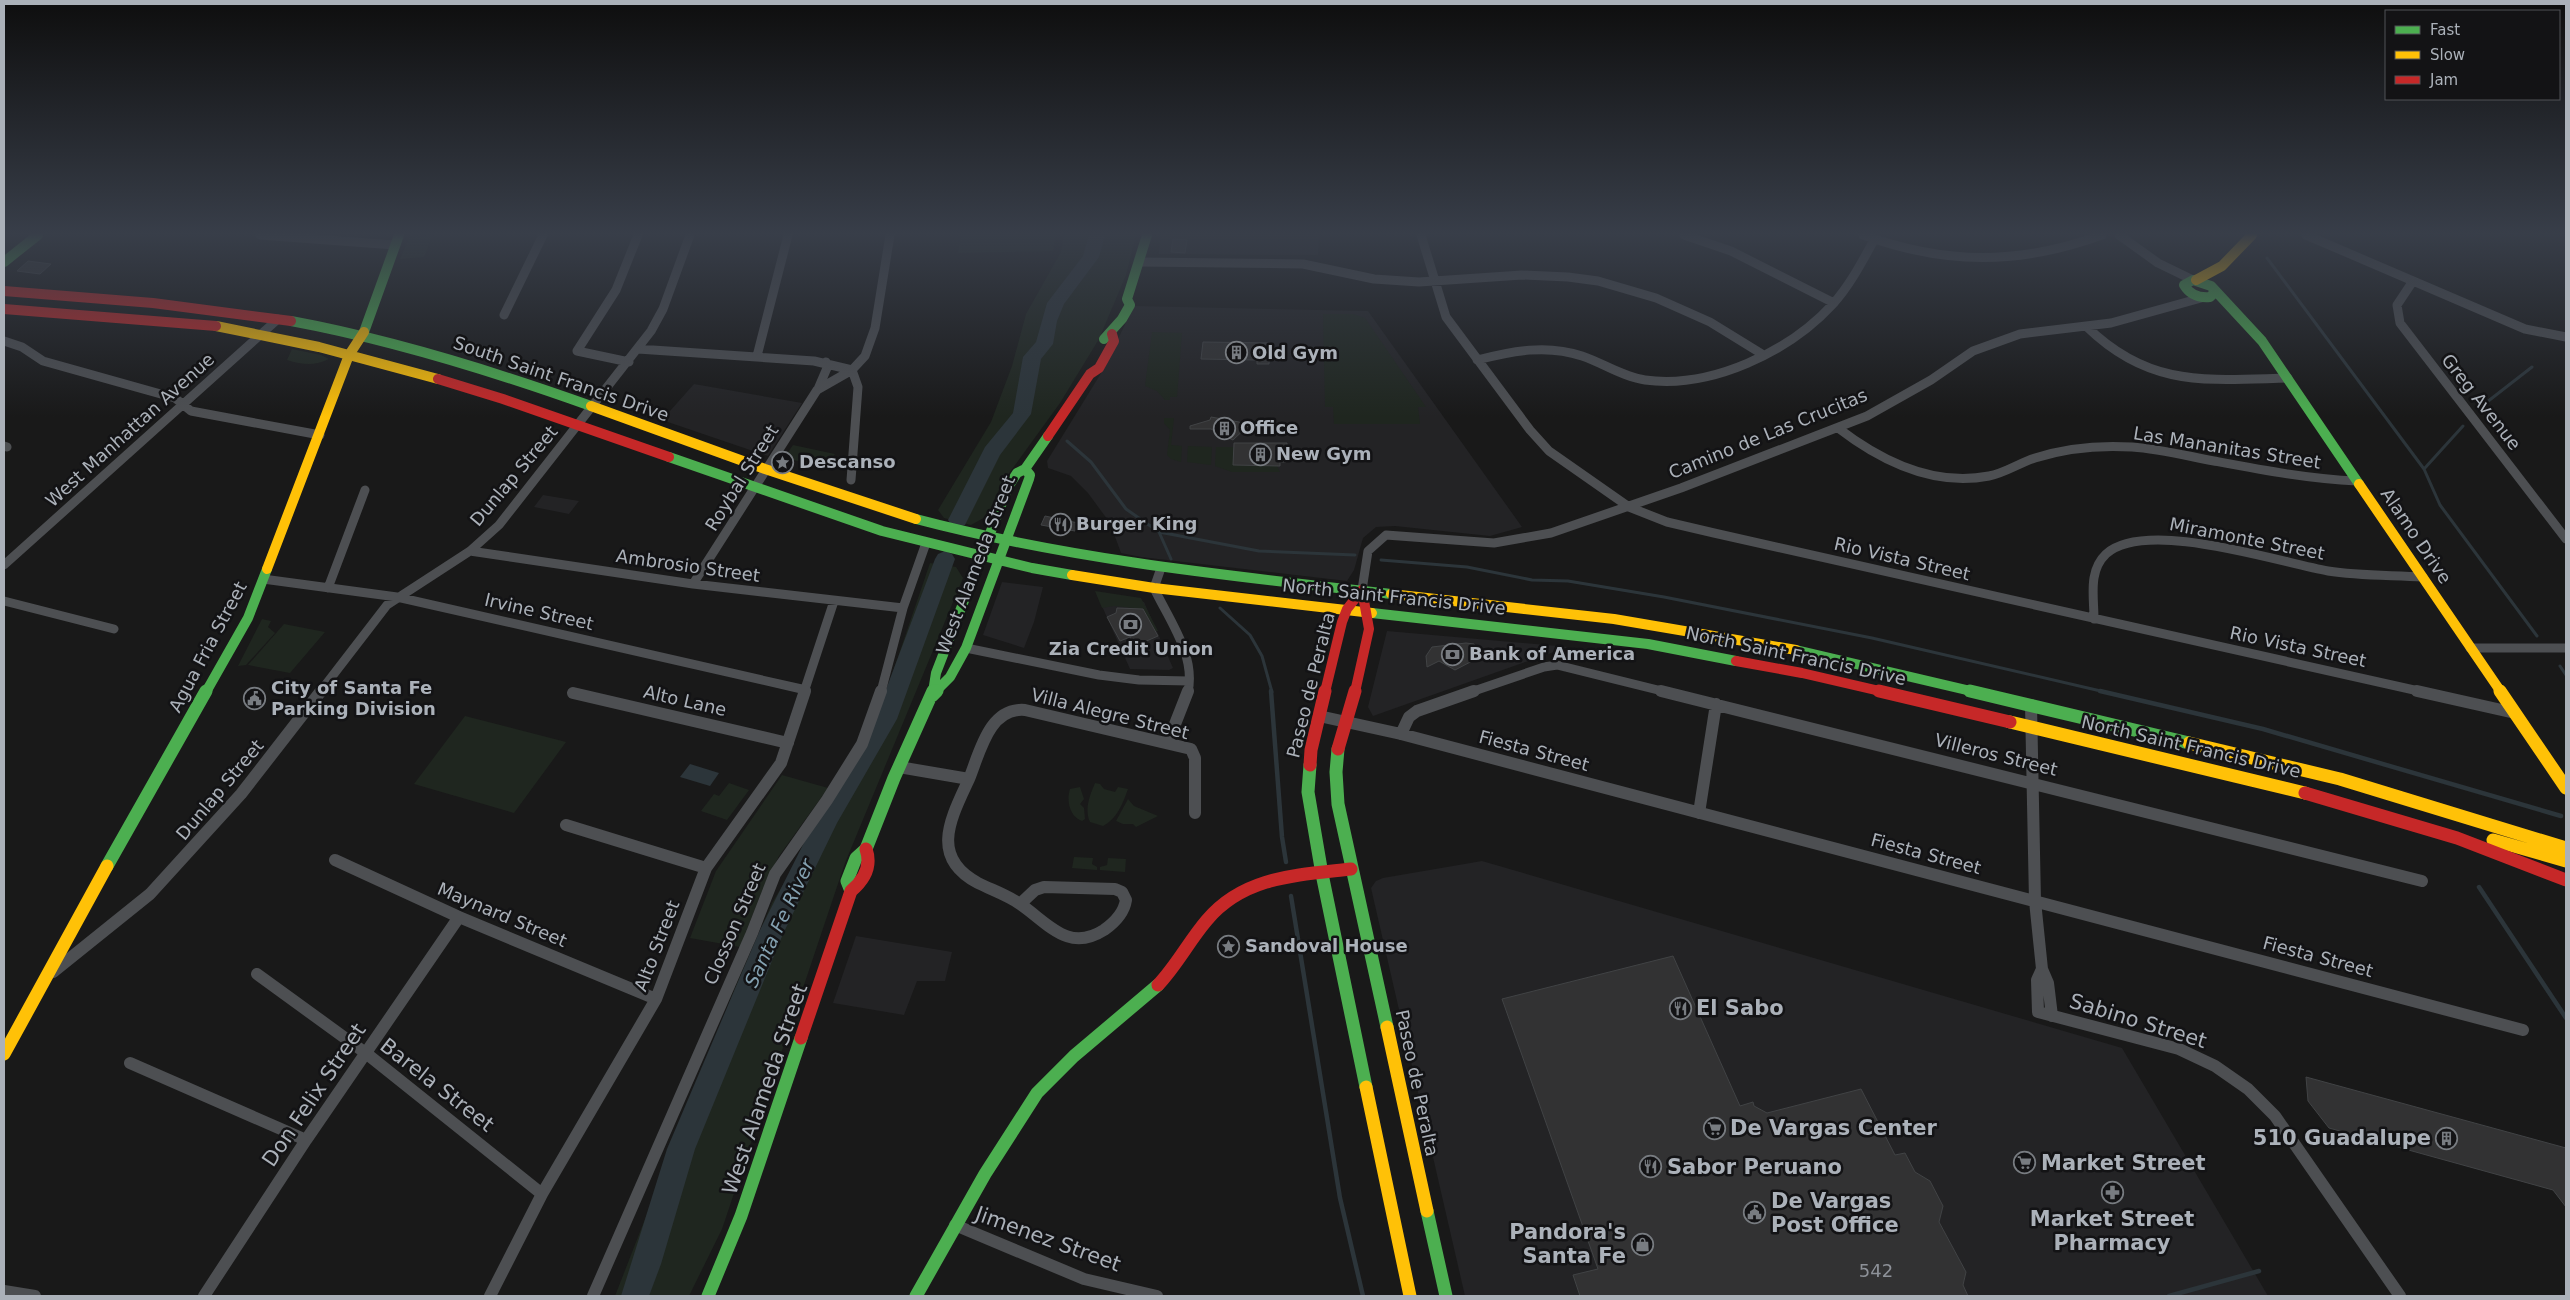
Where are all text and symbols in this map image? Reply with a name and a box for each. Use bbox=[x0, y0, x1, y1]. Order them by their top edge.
legend bbox=[2385, 10, 2560, 100]
text: Fast bbox=[2430, 21, 2460, 39]
text: Slow bbox=[2430, 46, 2465, 64]
text: Jam bbox=[2429, 71, 2458, 89]
street label: South Saint Francis Drive bbox=[451, 332, 672, 425]
building icon: Old Gym bbox=[1224, 341, 1248, 365]
place label: Old Gym bbox=[1252, 342, 1338, 363]
street label: West Manhattan Avenue bbox=[41, 348, 218, 511]
street label: Greg Avenue bbox=[2437, 349, 2525, 454]
street label: Camino de Las Crucitas bbox=[1665, 384, 1870, 483]
building icon: Office bbox=[1212, 416, 1236, 440]
place label: Office bbox=[1240, 417, 1298, 438]
street label: Dunlap Street bbox=[466, 421, 562, 530]
street label: Roybal Street bbox=[701, 421, 783, 535]
street label: Las Mananitas Street bbox=[2132, 422, 2322, 473]
building icon: New Gym bbox=[1248, 442, 1272, 466]
place label: New Gym bbox=[1276, 443, 1371, 464]
place icon: Descanso bbox=[771, 450, 795, 474]
place label: Descanso bbox=[799, 451, 896, 472]
street label: West Alameda Street bbox=[932, 472, 1019, 657]
street label: Alamo Drive bbox=[2377, 484, 2456, 587]
restaurant icon: Burger King bbox=[1048, 512, 1072, 536]
place label: Burger King bbox=[1076, 513, 1197, 534]
street label: Miramonte Street bbox=[2168, 513, 2326, 564]
street label: Rio Vista Street bbox=[1832, 533, 1972, 584]
street label: Ambrosio Street bbox=[615, 545, 761, 586]
street label: North Saint Francis Drive bbox=[1281, 574, 1507, 619]
street label: Agua Fria Street bbox=[164, 578, 251, 716]
street label: Irvine Street bbox=[483, 589, 596, 634]
street label: Paseo de Peralta bbox=[1282, 610, 1339, 760]
bank icon: Zia Credit Union bbox=[1119, 612, 1143, 636]
street label: North Saint Francis Drive bbox=[1684, 622, 1908, 689]
street label: Rio Vista Street bbox=[2228, 622, 2368, 671]
place label: Zia Credit Union bbox=[1049, 638, 1213, 659]
bank icon: Bank of America bbox=[1441, 642, 1465, 666]
place label: Bank of America bbox=[1469, 643, 1635, 664]
place label: City of Santa Fe Parking Division bbox=[271, 677, 436, 719]
street label: Alto Lane bbox=[642, 681, 729, 720]
street label: Villa Alegre Street bbox=[1029, 684, 1191, 743]
public building icon: City of Santa Fe Parking Division bbox=[243, 686, 267, 710]
street label: North Saint Francis Drive bbox=[2079, 711, 2303, 782]
street label: Fiesta Street bbox=[1477, 726, 1591, 775]
street label: Villeros Street bbox=[1933, 729, 2060, 780]
street label: Dunlap Street bbox=[172, 735, 268, 844]
street label: Fiesta Street bbox=[1869, 829, 1983, 878]
water label: Santa Fe River bbox=[740, 854, 819, 991]
street label: Closson Street bbox=[699, 860, 770, 988]
street label: Maynard Street bbox=[434, 878, 570, 951]
street label: Alto Street bbox=[630, 897, 684, 994]
street label: Fiesta Street bbox=[2261, 932, 2375, 981]
place icon: Sandoval House bbox=[1217, 934, 1241, 958]
place label: Sandoval House bbox=[1245, 935, 1408, 956]
street label: West Alameda Street bbox=[718, 980, 812, 1198]
street label: Sabino Street bbox=[2067, 989, 2209, 1053]
restaurant icon: El Sabo bbox=[1668, 996, 1692, 1020]
place label: El Sabo bbox=[1696, 996, 1784, 1020]
street label: Paseo de Peralta bbox=[1392, 1008, 1443, 1158]
street label: Don Felix Street bbox=[257, 1019, 371, 1171]
street label: Barela Street bbox=[375, 1033, 499, 1137]
supermarket icon: De Vargas Center bbox=[1702, 1116, 1726, 1140]
place label: De Vargas Center bbox=[1730, 1116, 1938, 1140]
place label: 510 Guadalupe bbox=[2253, 1126, 2431, 1150]
building icon: 510 Guadalupe bbox=[2435, 1126, 2459, 1150]
supermarket icon: Market Street bbox=[2013, 1151, 2037, 1175]
place label: Market Street bbox=[2041, 1151, 2205, 1175]
restaurant icon: Sabor Peruano bbox=[1639, 1155, 1663, 1179]
place label: Sabor Peruano bbox=[1667, 1155, 1842, 1179]
pharmacy icon: Market Street Pharmacy bbox=[2100, 1180, 2124, 1204]
place label: De Vargas Post Office bbox=[1771, 1189, 1899, 1237]
street label: Jimenez Street bbox=[970, 1201, 1124, 1276]
public building icon: De Vargas Post Office bbox=[1743, 1201, 1767, 1225]
place label: Market Street Pharmacy bbox=[2030, 1207, 2194, 1255]
place label: Pandora's Santa Fe bbox=[1509, 1220, 1626, 1268]
shop icon: Pandora's Santa Fe bbox=[1630, 1232, 1654, 1256]
house number: 542 bbox=[1859, 1260, 1893, 1281]

